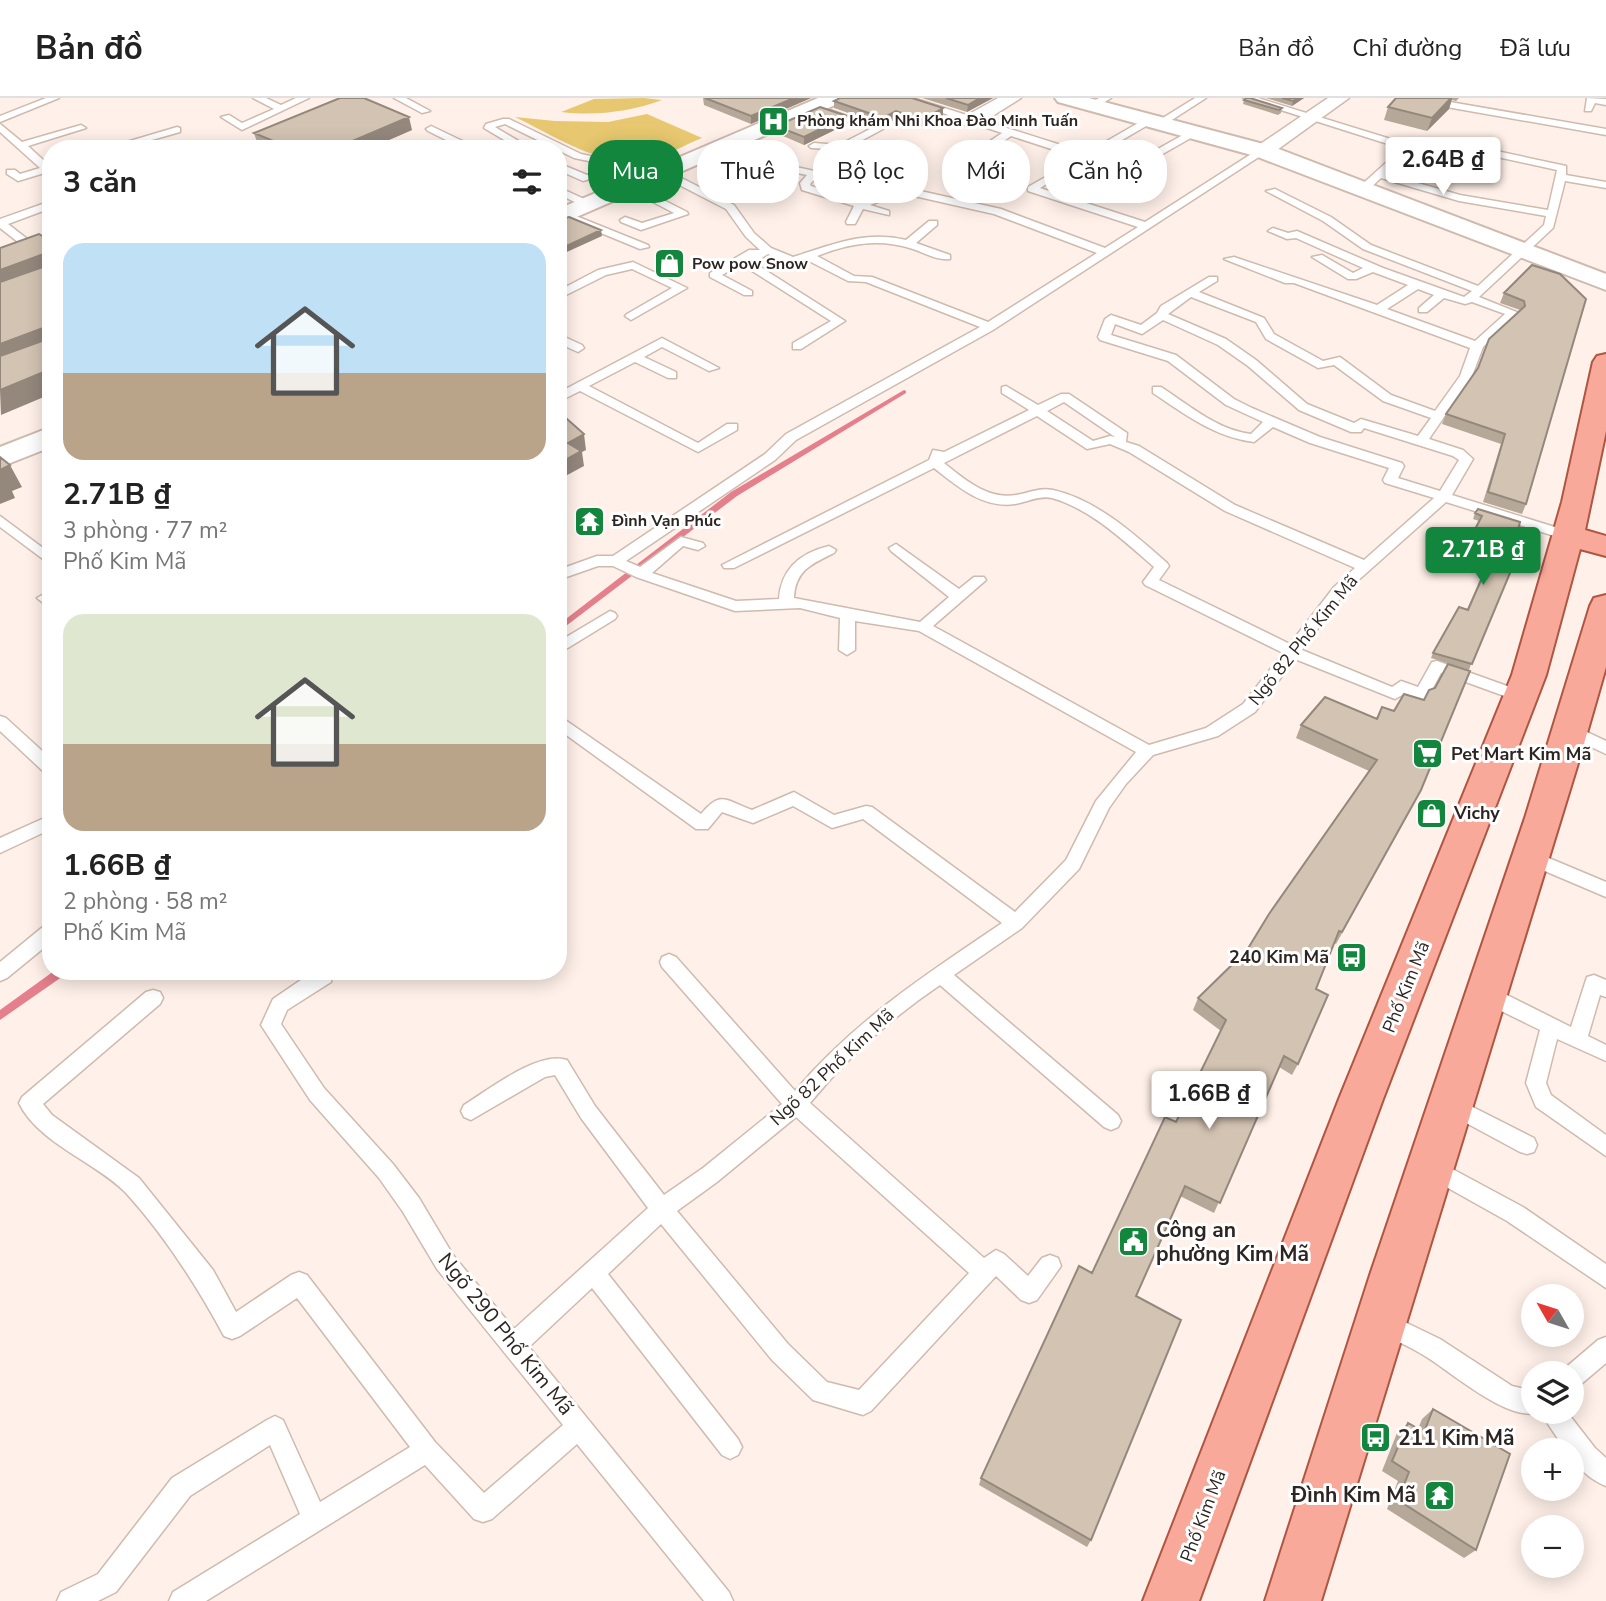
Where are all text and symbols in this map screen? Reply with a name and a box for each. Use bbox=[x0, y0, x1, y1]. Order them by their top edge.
text: Bản đồ bbox=[35, 26, 143, 71]
text: Bản đồ bbox=[1238, 32, 1314, 64]
text: Chỉ đường bbox=[1352, 32, 1462, 64]
text: Đã lưu bbox=[1500, 32, 1571, 64]
hospital icon: Phòng khám Nhi Khoa Đào Minh Tuấn bbox=[757, 104, 791, 138]
place label: Phòng khám Nhi Khoa Đào Minh Tuấn bbox=[797, 110, 1078, 132]
pin: 2.64B ₫ bbox=[1378, 138, 1508, 197]
chip: Mua bbox=[588, 140, 683, 203]
chip: Thuê bbox=[697, 140, 799, 203]
chip: Bộ lọc bbox=[813, 140, 928, 203]
chip: Mới bbox=[942, 140, 1030, 203]
chip: Căn hộ bbox=[1044, 140, 1167, 203]
text: 2.64B ₫ bbox=[1402, 144, 1484, 175]
text: 3 căn bbox=[63, 162, 137, 203]
icon: filters bbox=[508, 163, 546, 201]
shop icon: Pow pow Snow bbox=[652, 247, 686, 281]
place label: Pow pow Snow bbox=[692, 253, 808, 275]
icon: home bbox=[242, 288, 368, 414]
text: 2.71B ₫ bbox=[63, 474, 171, 515]
temple icon: Đình Vạn Phúc bbox=[572, 504, 606, 538]
place label: Đình Vạn Phúc bbox=[611, 510, 721, 532]
text: 3 phòng · 77 m² bbox=[63, 515, 228, 546]
pin: 2.71B ₫ bbox=[1418, 528, 1548, 587]
text: 2.71B ₫ bbox=[1442, 534, 1524, 565]
text: Phố Kim Mã bbox=[63, 546, 187, 577]
street label: Ngõ 82 Phố Kim Mã bbox=[1243, 570, 1363, 710]
icon: home bbox=[242, 659, 368, 785]
supermarket icon: Pet Mart Kim Mã bbox=[1411, 737, 1445, 771]
place label: Pet Mart Kim Mã bbox=[1451, 742, 1591, 766]
shop icon: Vichy bbox=[1414, 796, 1448, 830]
place label: Vichy bbox=[1453, 801, 1500, 825]
text: 1.66B ₫ bbox=[63, 845, 171, 886]
text: 2 phòng · 58 m² bbox=[63, 886, 228, 917]
text: Phố Kim Mã bbox=[63, 917, 187, 948]
street label: Phố Kim Mã bbox=[1377, 938, 1435, 1036]
bus stop icon: 240 Kim Mã bbox=[1335, 940, 1369, 974]
place label: 240 Kim Mã bbox=[1229, 945, 1329, 969]
street label: Ngõ 82 Phố Kim Mã bbox=[765, 1003, 899, 1131]
pin: 1.66B ₫ bbox=[1144, 1072, 1274, 1131]
text: 1.66B ₫ bbox=[1168, 1078, 1250, 1109]
place label: Công an phường Kim Mã bbox=[1156, 1216, 1309, 1268]
public building icon: Công an phường Kim Mã bbox=[1116, 1225, 1150, 1259]
street label: Ngõ 290 Phố Kim Mã bbox=[432, 1247, 580, 1421]
north arrow bbox=[1521, 1284, 1584, 1348]
map controls bbox=[1521, 1284, 1584, 1578]
button: layers bbox=[1521, 1361, 1584, 1424]
bus stop icon: 211 Kim Mã bbox=[1358, 1421, 1392, 1455]
place label: 211 Kim Mã bbox=[1398, 1424, 1515, 1452]
button: + bbox=[1521, 1438, 1584, 1501]
street label: Phố Kim Mã bbox=[1174, 1467, 1232, 1565]
temple icon: Đình Kim Mã bbox=[1422, 1478, 1456, 1512]
place label: Đình Kim Mã bbox=[1290, 1481, 1416, 1509]
button: − bbox=[1521, 1515, 1584, 1578]

